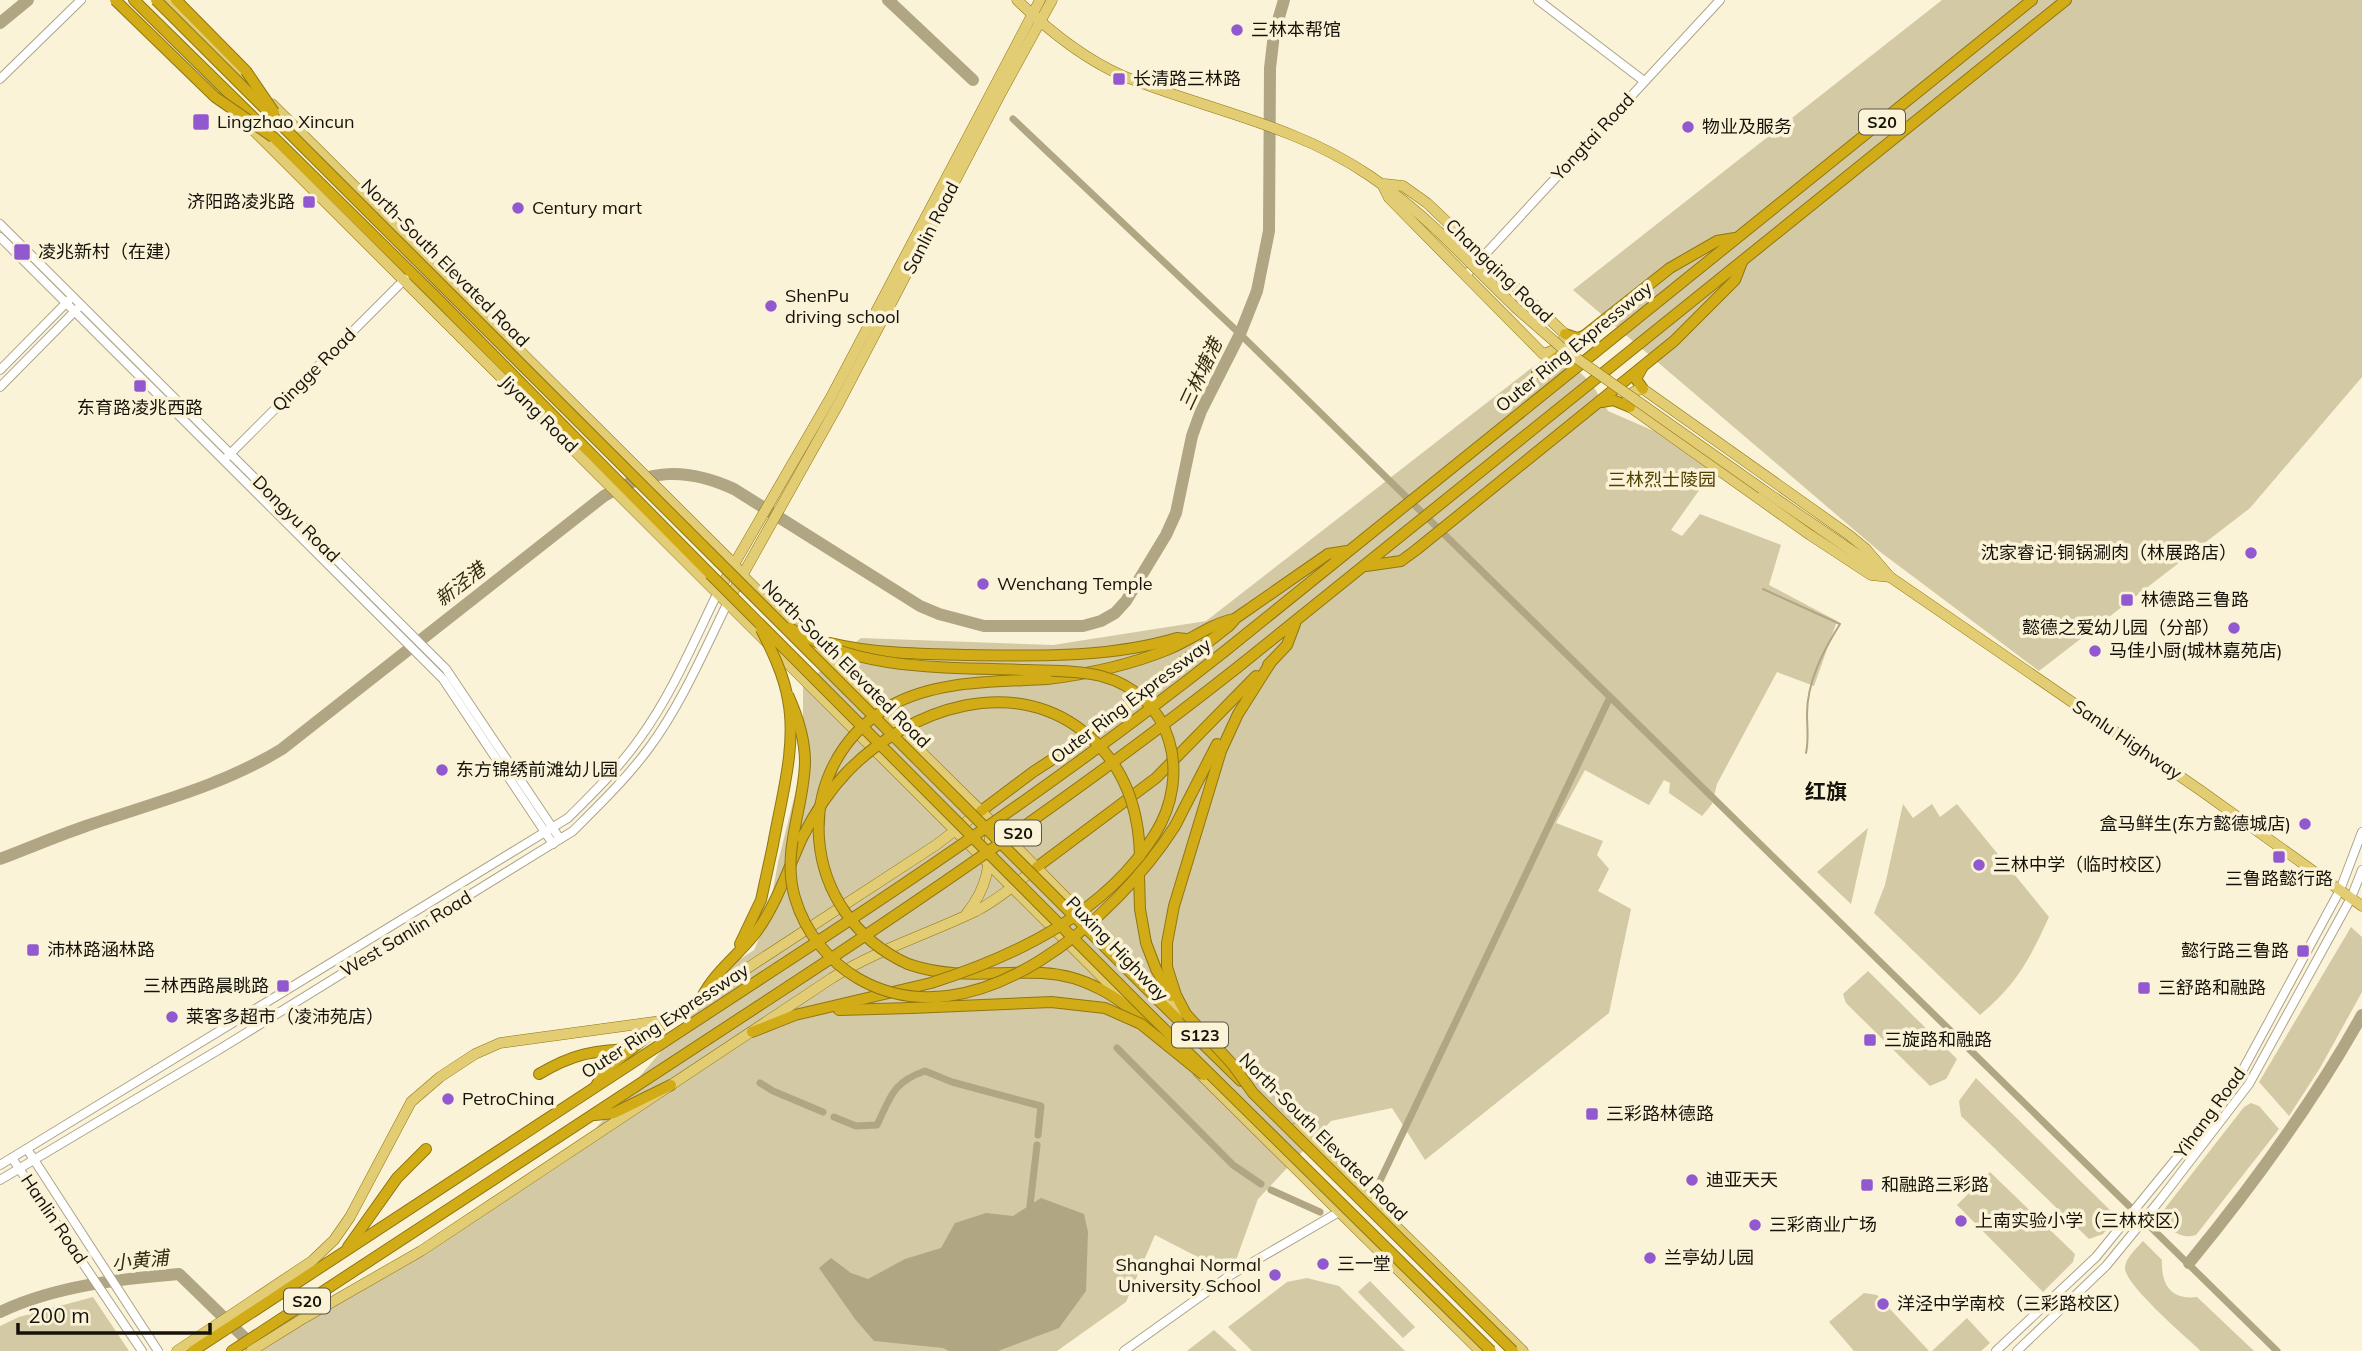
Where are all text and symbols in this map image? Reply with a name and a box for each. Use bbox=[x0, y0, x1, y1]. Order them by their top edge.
place label: 三林本帮馆 bbox=[1251, 18, 1341, 41]
marker: 三林本帮馆 bbox=[1229, 22, 1245, 38]
place label: 长清路三林路 bbox=[1133, 67, 1241, 90]
marker: 长清路三林路 bbox=[1111, 71, 1127, 87]
street label: Yongtai Road bbox=[1546, 88, 1639, 186]
place label: Lingzhao Xincun bbox=[217, 110, 355, 133]
road number: S20 bbox=[1859, 110, 1905, 134]
marker: Lingzhao Xincun bbox=[191, 112, 211, 132]
place label: 物业及服务 bbox=[1702, 115, 1792, 138]
marker: 物业及服务 bbox=[1680, 119, 1696, 135]
street label: North-South Elevated Road bbox=[356, 174, 534, 352]
street label: Sanlin Road bbox=[897, 178, 964, 278]
place label: 济阳路凌兆路 bbox=[187, 190, 295, 213]
marker: 济阳路凌兆路 bbox=[301, 194, 317, 210]
place label: Century mart bbox=[532, 196, 642, 219]
marker: Century mart bbox=[510, 200, 526, 216]
street label: Changqing Road bbox=[1441, 214, 1558, 328]
place label: 凌兆新村（在建） bbox=[38, 240, 182, 263]
marker: 凌兆新村（在建） bbox=[12, 242, 32, 262]
street label: Outer Ring Expressway bbox=[1491, 276, 1657, 417]
place label: ShenPu driving school bbox=[785, 284, 900, 328]
marker: ShenPu driving school bbox=[763, 298, 779, 314]
street label: Qingge Road bbox=[267, 323, 360, 416]
water label: 三林塘港 bbox=[1173, 332, 1228, 414]
street label: Jiyang Road bbox=[496, 370, 583, 457]
marker: 东育路凌兆西路 bbox=[132, 378, 148, 394]
place label: 东育路凌兆西路 bbox=[77, 396, 203, 419]
park label: 三林烈士陵园 bbox=[1608, 468, 1716, 491]
street label: Dongyu Road bbox=[248, 470, 345, 567]
place label: 沈家睿记·铜锅涮肉（林展路店） bbox=[1981, 541, 2237, 564]
marker: 沈家睿记·铜锅涮肉（林展路店） bbox=[2243, 545, 2259, 561]
water label: 新泾港 bbox=[430, 555, 492, 611]
place label: Wenchang Temple bbox=[997, 572, 1153, 595]
street label: North-South Elevated Road bbox=[757, 575, 935, 753]
marker: Wenchang Temple bbox=[975, 576, 991, 592]
place label: 林德路三鲁路 bbox=[2141, 588, 2249, 611]
marker: 林德路三鲁路 bbox=[2119, 592, 2135, 608]
place label: 懿德之爱幼儿园（分部） bbox=[2022, 616, 2220, 639]
marker: 懿德之爱幼儿园（分部） bbox=[2226, 620, 2242, 636]
street label: Outer Ring Expressway bbox=[1046, 632, 1216, 768]
place label: 马佳小厨(城林嘉苑店) bbox=[2109, 639, 2282, 662]
marker: 马佳小厨(城林嘉苑店) bbox=[2087, 643, 2103, 659]
street label: Sanlu Highway bbox=[2068, 695, 2187, 785]
place label: 东方锦绣前滩幼儿园 bbox=[456, 758, 618, 781]
marker: 东方锦绣前滩幼儿园 bbox=[434, 762, 450, 778]
district label: 红旗 bbox=[1805, 778, 1847, 804]
place label: 盒马鲜生(东方懿德城店) bbox=[2100, 812, 2291, 835]
marker: 盒马鲜生(东方懿德城店) bbox=[2297, 816, 2313, 832]
road number: S20 bbox=[995, 820, 1041, 846]
marker: 三鲁路懿行路 bbox=[2271, 849, 2287, 865]
place label: 三林中学（临时校区） bbox=[1993, 853, 2173, 876]
marker: 三林中学（临时校区） bbox=[1971, 857, 1987, 873]
place label: 三鲁路懿行路 bbox=[2225, 867, 2333, 890]
street label: West Sanlin Road bbox=[336, 885, 476, 982]
street label: Puxing Highway bbox=[1061, 891, 1174, 1006]
place label: 沛林路涵林路 bbox=[47, 938, 155, 961]
place label: 懿行路三鲁路 bbox=[2181, 939, 2289, 962]
marker: 沛林路涵林路 bbox=[25, 942, 41, 958]
marker: 懿行路三鲁路 bbox=[2295, 943, 2311, 959]
street label: Outer Ring Expressway bbox=[577, 958, 753, 1083]
place label: 三林西路晨眺路 bbox=[143, 974, 269, 997]
place label: 三舒路和融路 bbox=[2158, 976, 2266, 999]
marker: 三林西路晨眺路 bbox=[275, 978, 291, 994]
marker: 三舒路和融路 bbox=[2136, 980, 2152, 996]
place label: 莱客多超市（凌沛苑店） bbox=[186, 1005, 384, 1028]
marker: 莱客多超市（凌沛苑店） bbox=[164, 1009, 180, 1025]
road number: S123 bbox=[1172, 1023, 1228, 1048]
place label: 三旋路和融路 bbox=[1884, 1028, 1992, 1051]
marker: 三旋路和融路 bbox=[1862, 1032, 1878, 1048]
street label: North-South Elevated Road bbox=[1234, 1048, 1412, 1226]
street label: Yihang Road bbox=[2168, 1063, 2250, 1163]
place label: PetroChina bbox=[462, 1087, 555, 1110]
marker: PetroChina bbox=[440, 1091, 456, 1107]
place label: 三彩路林德路 bbox=[1606, 1102, 1714, 1125]
marker: 三彩路林德路 bbox=[1584, 1106, 1600, 1122]
place label: 迪亚天天 bbox=[1706, 1168, 1778, 1191]
street label: Hanlin Road bbox=[16, 1170, 93, 1268]
marker: 迪亚天天 bbox=[1684, 1172, 1700, 1188]
place label: 和融路三彩路 bbox=[1881, 1173, 1989, 1196]
marker: 和融路三彩路 bbox=[1859, 1177, 1875, 1193]
place label: 上南实验小学（三林校区） bbox=[1975, 1209, 2191, 1232]
place label: 三彩商业广场 bbox=[1769, 1213, 1877, 1236]
marker: 上南实验小学（三林校区） bbox=[1953, 1213, 1969, 1229]
marker: 三彩商业广场 bbox=[1747, 1217, 1763, 1233]
water label: 小黄浦 bbox=[110, 1245, 173, 1275]
place label: 兰亭幼儿园 bbox=[1664, 1246, 1754, 1269]
marker: 兰亭幼儿园 bbox=[1642, 1250, 1658, 1266]
place label: 三一堂 bbox=[1337, 1252, 1391, 1275]
place label: Shanghai Normal University School bbox=[1116, 1253, 1261, 1297]
marker: 三一堂 bbox=[1315, 1256, 1331, 1272]
marker: Shanghai Normal University School bbox=[1267, 1267, 1283, 1283]
road number: S20 bbox=[284, 1288, 330, 1314]
scale bar bbox=[18, 1292, 210, 1336]
place label: 洋泾中学南校（三彩路校区） bbox=[1897, 1292, 2131, 1315]
marker: 洋泾中学南校（三彩路校区） bbox=[1875, 1296, 1891, 1312]
text: 200 m bbox=[28, 1302, 90, 1328]

